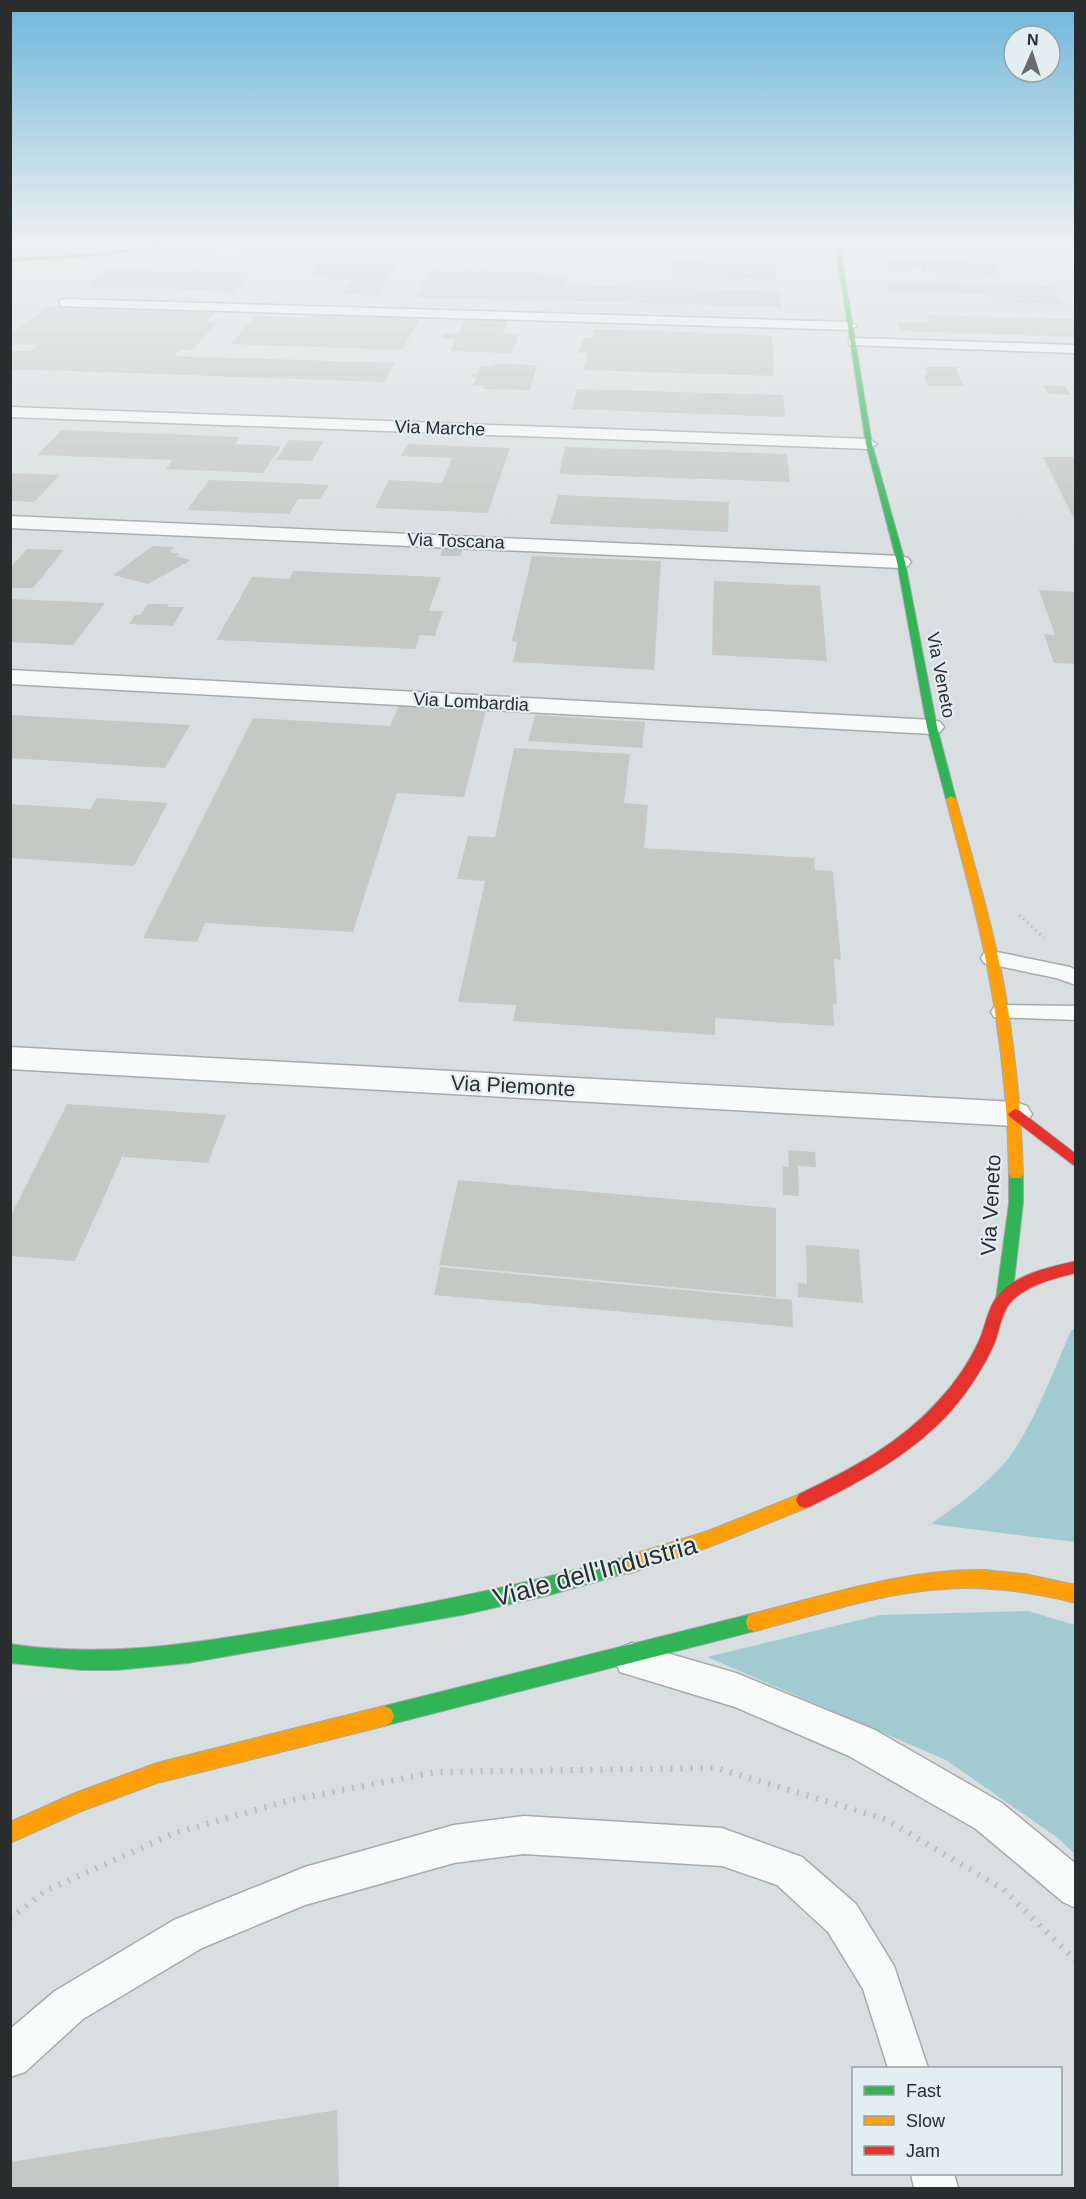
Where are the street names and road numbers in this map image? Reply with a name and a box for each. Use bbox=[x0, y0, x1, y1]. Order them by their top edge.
street label: Via Marche bbox=[394, 416, 486, 440]
street label: Via Toscana bbox=[407, 529, 506, 553]
street label: Via Veneto bbox=[923, 631, 959, 719]
street label: Via Lombardia bbox=[413, 689, 530, 715]
street label: Via Piemonte bbox=[450, 1071, 576, 1100]
street label: Via Veneto bbox=[976, 1154, 1005, 1256]
street label: Viale dell'Industria bbox=[490, 1529, 701, 1613]

